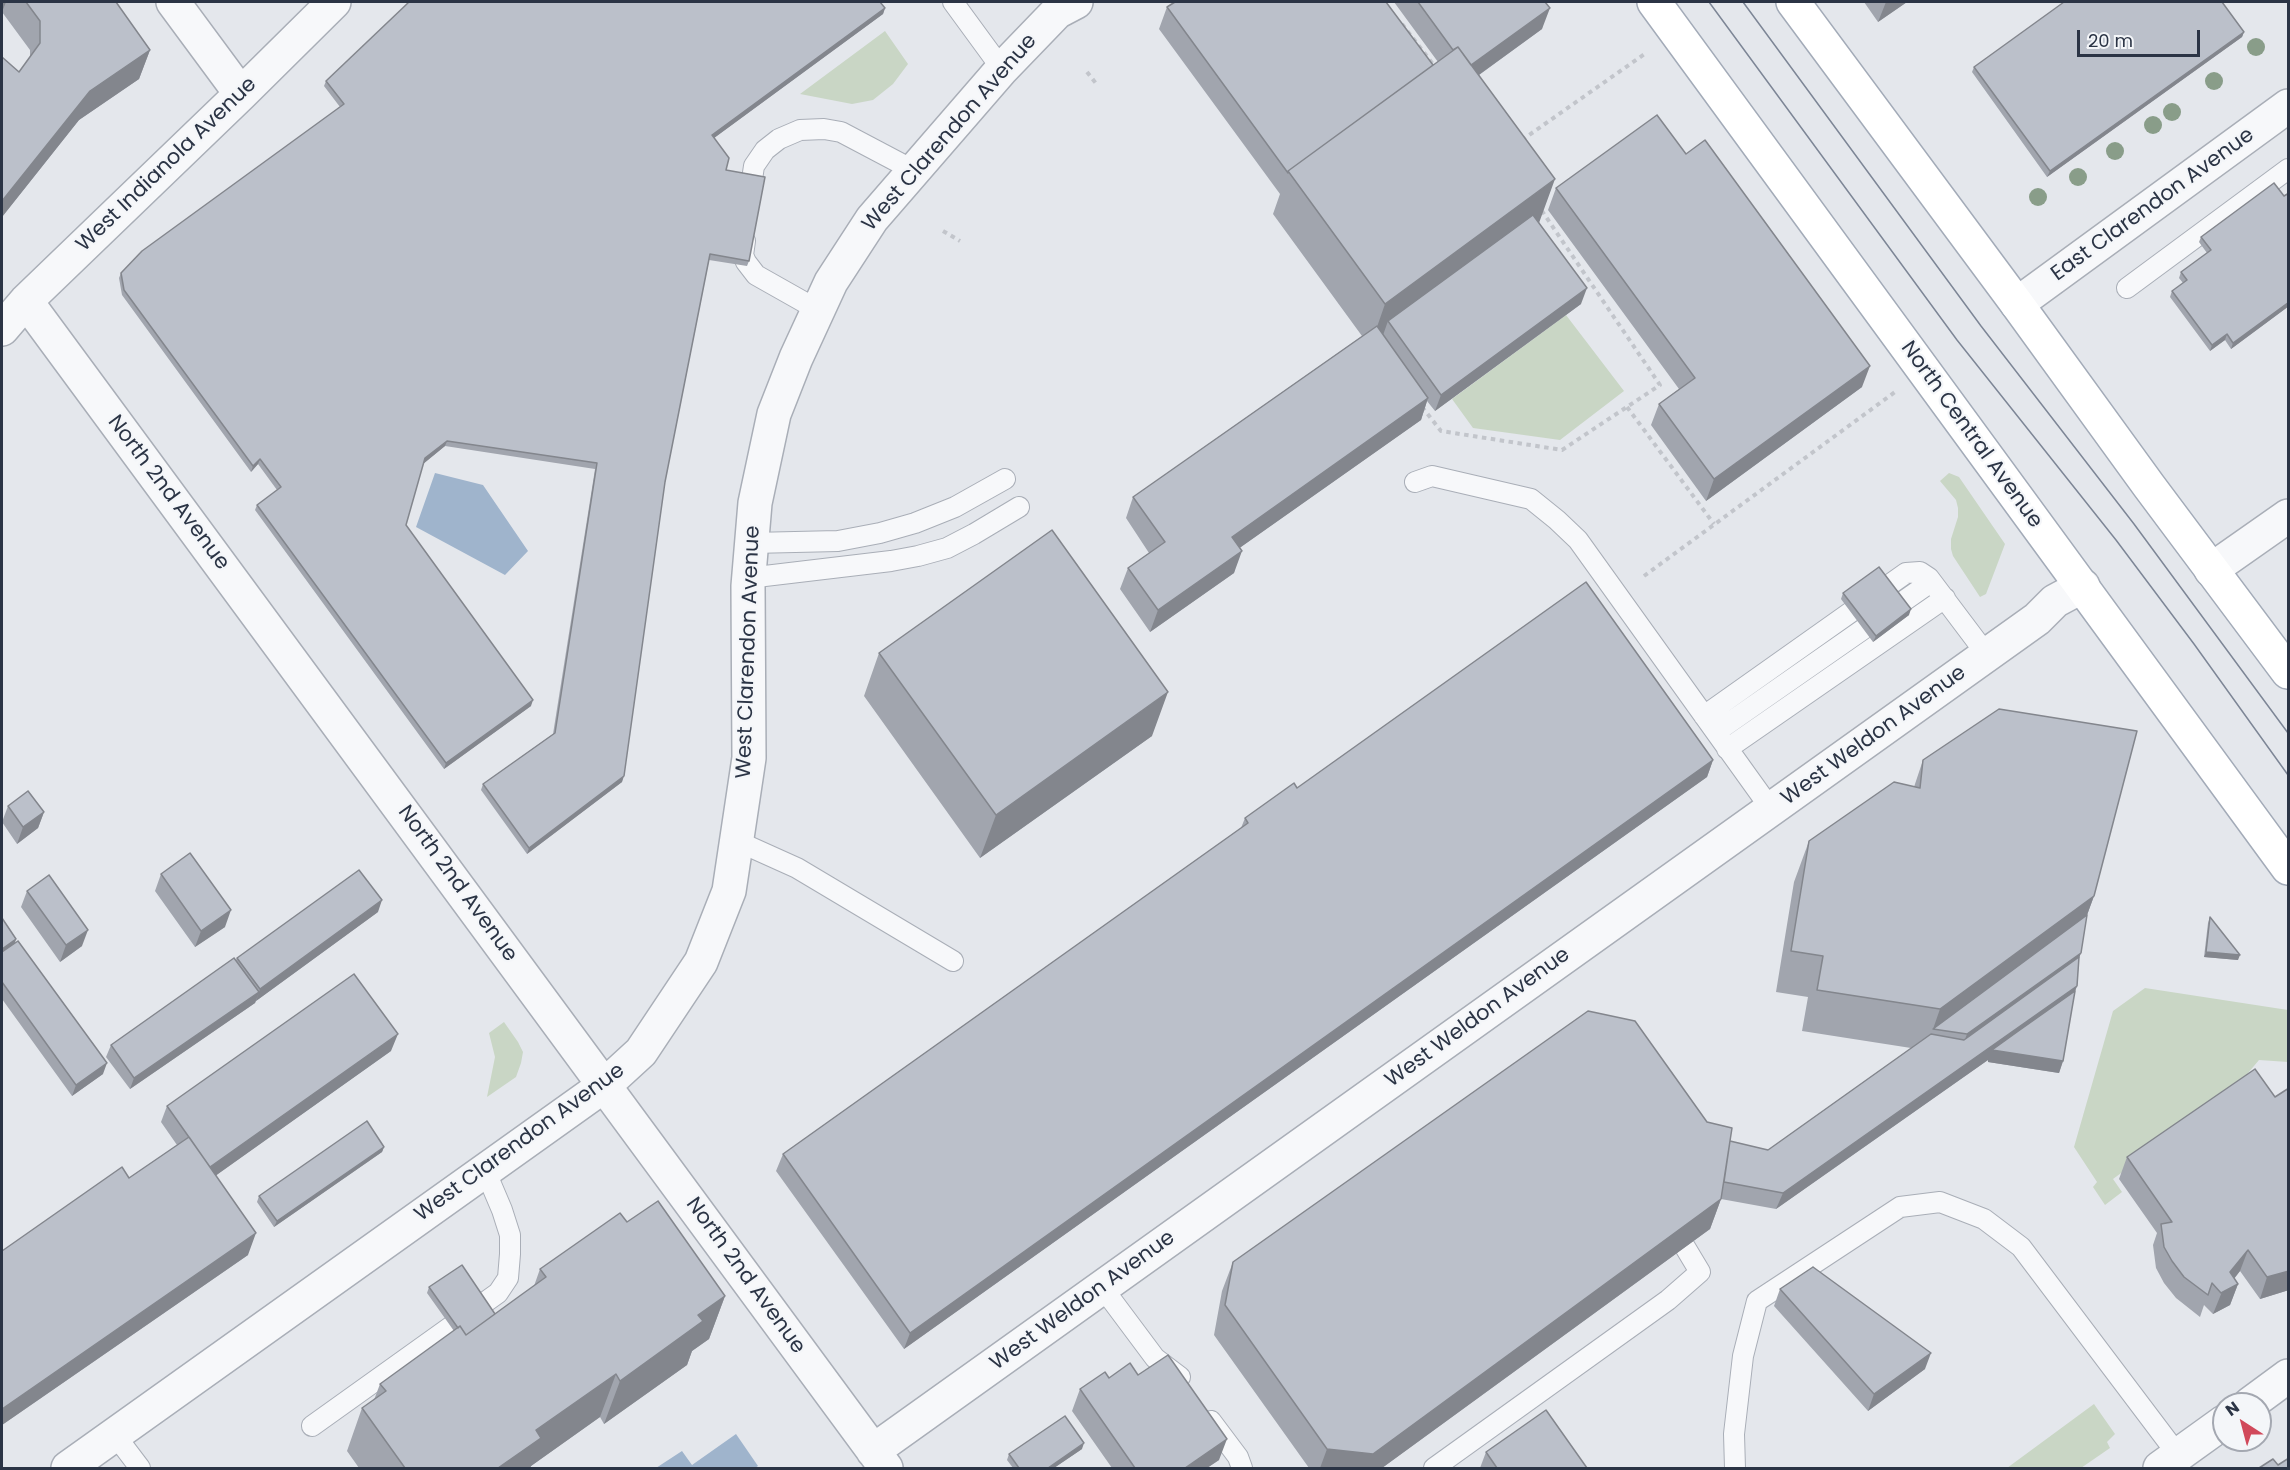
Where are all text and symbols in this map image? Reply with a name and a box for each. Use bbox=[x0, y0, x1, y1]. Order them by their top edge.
scale bar bbox=[2080, 18, 2203, 56]
text: 20 m bbox=[2088, 28, 2133, 53]
street label: West Clarendon Avenue bbox=[857, 29, 1043, 237]
street label: West Indianola Avenue bbox=[72, 72, 262, 258]
street label: East Clarendon Avenue bbox=[2047, 123, 2259, 287]
street label: North Central Avenue bbox=[1895, 337, 2047, 533]
street label: North 2nd Avenue bbox=[102, 411, 234, 575]
street label: West Clarendon Avenue bbox=[732, 525, 766, 779]
street label: West Weldon Avenue bbox=[1777, 661, 1971, 811]
street label: North 2nd Avenue bbox=[392, 801, 522, 967]
street label: West Weldon Avenue bbox=[1381, 943, 1575, 1093]
street label: West Clarendon Avenue bbox=[410, 1058, 630, 1228]
street label: North 2nd Avenue bbox=[680, 1193, 810, 1359]
street label: West Weldon Avenue bbox=[986, 1226, 1180, 1376]
north arrow bbox=[2212, 1392, 2272, 1452]
text: N bbox=[2221, 1396, 2244, 1422]

